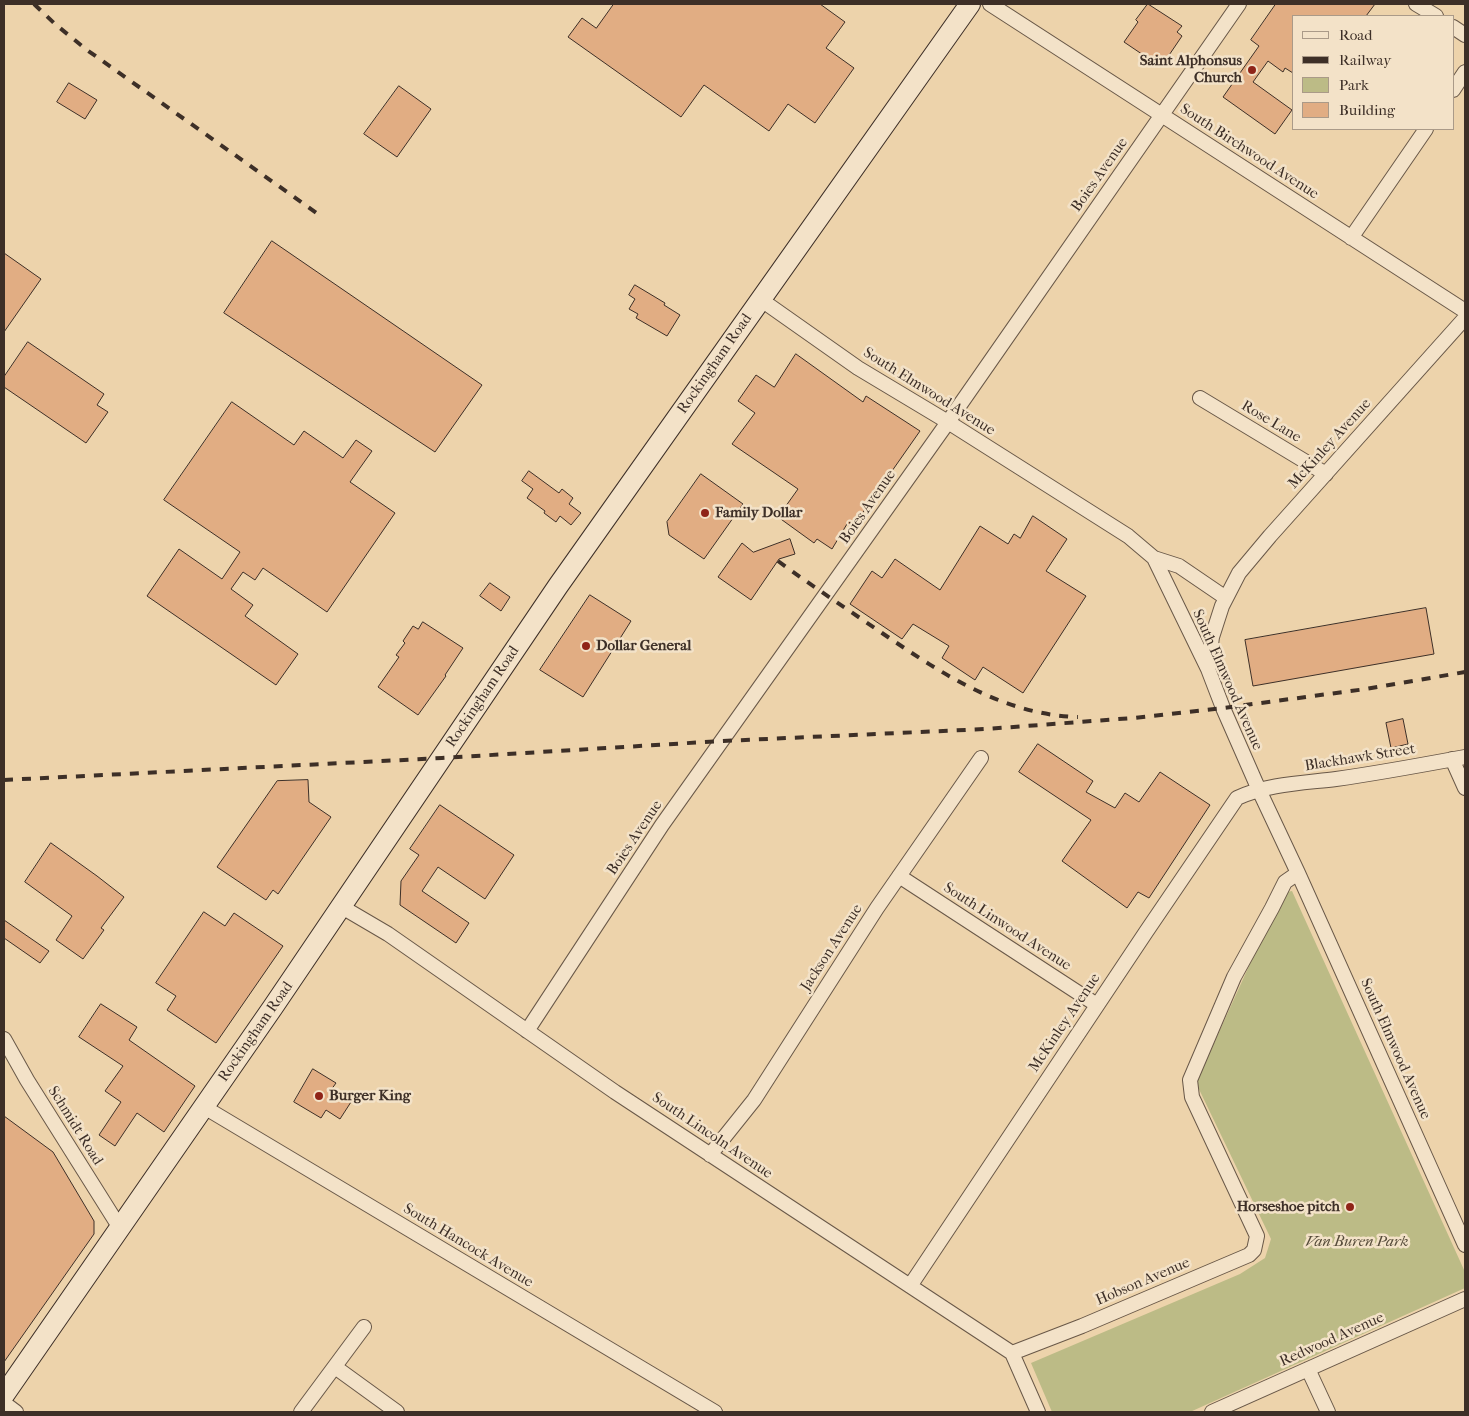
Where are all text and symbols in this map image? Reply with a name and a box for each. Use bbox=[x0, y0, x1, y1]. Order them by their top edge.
legend bbox=[1292, 15, 1454, 130]
text: Road bbox=[1339, 26, 1372, 44]
text: Railway bbox=[1339, 51, 1391, 69]
place label: Saint Alphonsus Church bbox=[1140, 52, 1242, 87]
marker: Saint Alphonsus Church bbox=[1246, 64, 1258, 76]
text: Park bbox=[1339, 76, 1369, 94]
street label: South Birchwood Avenue bbox=[1176, 100, 1322, 204]
text: Building bbox=[1339, 101, 1395, 119]
street label: Boies Avenue bbox=[1068, 135, 1132, 215]
street label: Rockingham Road bbox=[674, 310, 756, 418]
street label: South Elmwood Avenue bbox=[860, 344, 998, 440]
street label: McKinley Avenue bbox=[1285, 395, 1375, 493]
street label: Rose Lane bbox=[1238, 397, 1304, 447]
street label: Boies Avenue bbox=[836, 467, 900, 547]
place label: Family Dollar bbox=[715, 504, 802, 522]
marker: Family Dollar bbox=[699, 507, 711, 519]
street label: South Elmwood Avenue bbox=[1188, 607, 1266, 753]
place label: Dollar General bbox=[596, 637, 691, 655]
marker: Dollar General bbox=[580, 640, 592, 652]
street label: Rockingham Road bbox=[442, 643, 524, 751]
street label: Blackhawk Street bbox=[1303, 740, 1417, 776]
street label: Boies Avenue bbox=[603, 797, 667, 879]
street label: South Linwood Avenue bbox=[940, 879, 1074, 975]
street label: Jackson Avenue bbox=[797, 901, 867, 995]
street label: McKinley Avenue bbox=[1025, 970, 1105, 1076]
street label: South Elmwood Avenue bbox=[1356, 976, 1434, 1122]
street label: Rockingham Road bbox=[215, 978, 297, 1086]
street label: Schmidt Road bbox=[44, 1083, 106, 1169]
place label: Burger King bbox=[329, 1087, 411, 1105]
street label: South Lincoln Avenue bbox=[648, 1089, 776, 1183]
marker: Burger King bbox=[313, 1090, 325, 1102]
place label: Horseshoe pitch bbox=[1237, 1198, 1340, 1216]
street label: South Hancock Avenue bbox=[400, 1200, 536, 1292]
marker: Horseshoe pitch bbox=[1344, 1201, 1356, 1213]
park label: Van Buren Park bbox=[1306, 1233, 1408, 1251]
street label: Hobson Avenue bbox=[1093, 1254, 1193, 1310]
street label: Redwood Avenue bbox=[1277, 1309, 1387, 1371]

